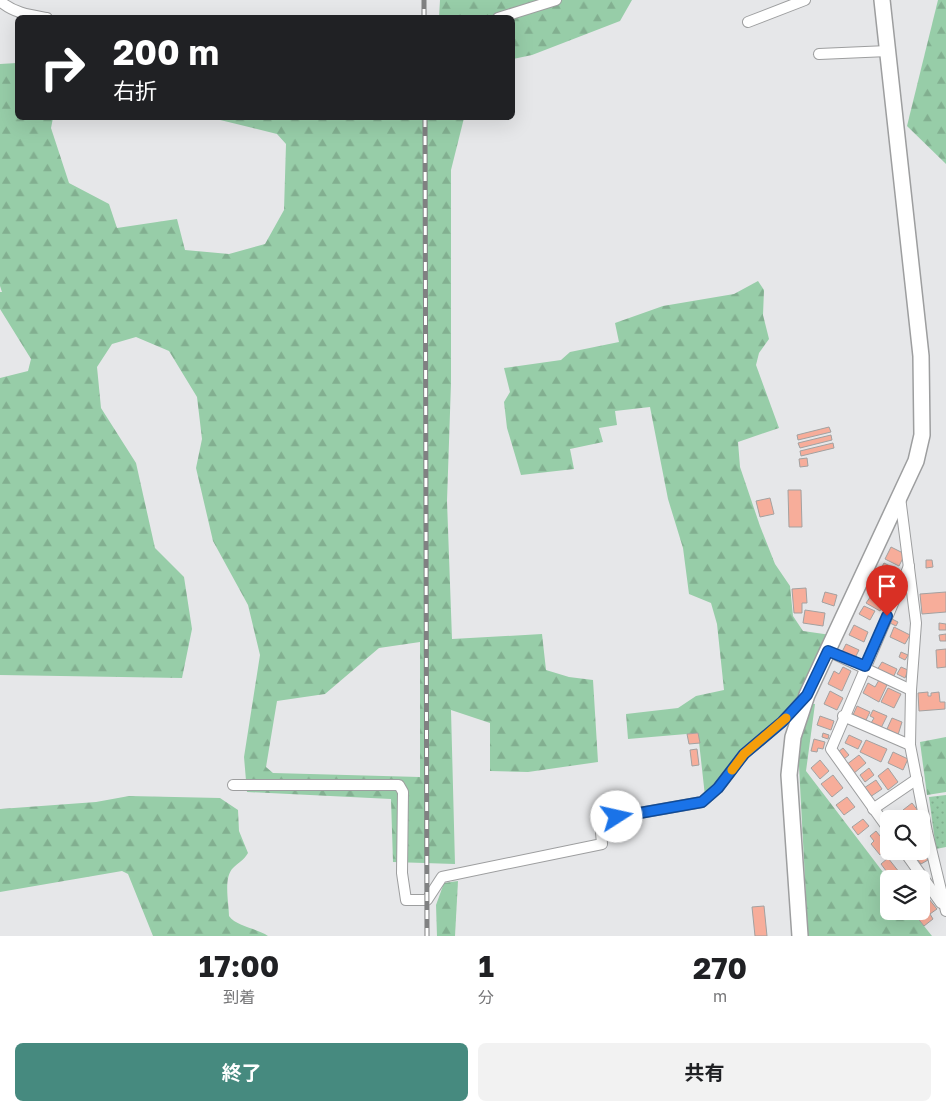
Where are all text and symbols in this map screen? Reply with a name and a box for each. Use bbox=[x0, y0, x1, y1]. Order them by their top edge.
text: 200 m bbox=[113, 31, 219, 73]
icon: right bbox=[30, 35, 95, 100]
text: 右折 bbox=[113, 77, 157, 104]
pin bbox=[866, 565, 908, 616]
icon: arrive bbox=[873, 572, 901, 600]
position arrow bbox=[590, 790, 642, 842]
map controls bbox=[880, 810, 930, 920]
button: search bbox=[880, 810, 930, 860]
button: layers bbox=[880, 870, 930, 920]
text: 17:00 bbox=[199, 948, 279, 984]
text: 1 bbox=[478, 948, 494, 984]
text: 270 bbox=[693, 950, 747, 986]
text: m bbox=[713, 986, 727, 1006]
text: 到着 bbox=[223, 987, 255, 1007]
text: 分 bbox=[478, 987, 494, 1007]
button: 終了 bbox=[15, 1043, 468, 1101]
button: 共有 bbox=[478, 1043, 931, 1101]

